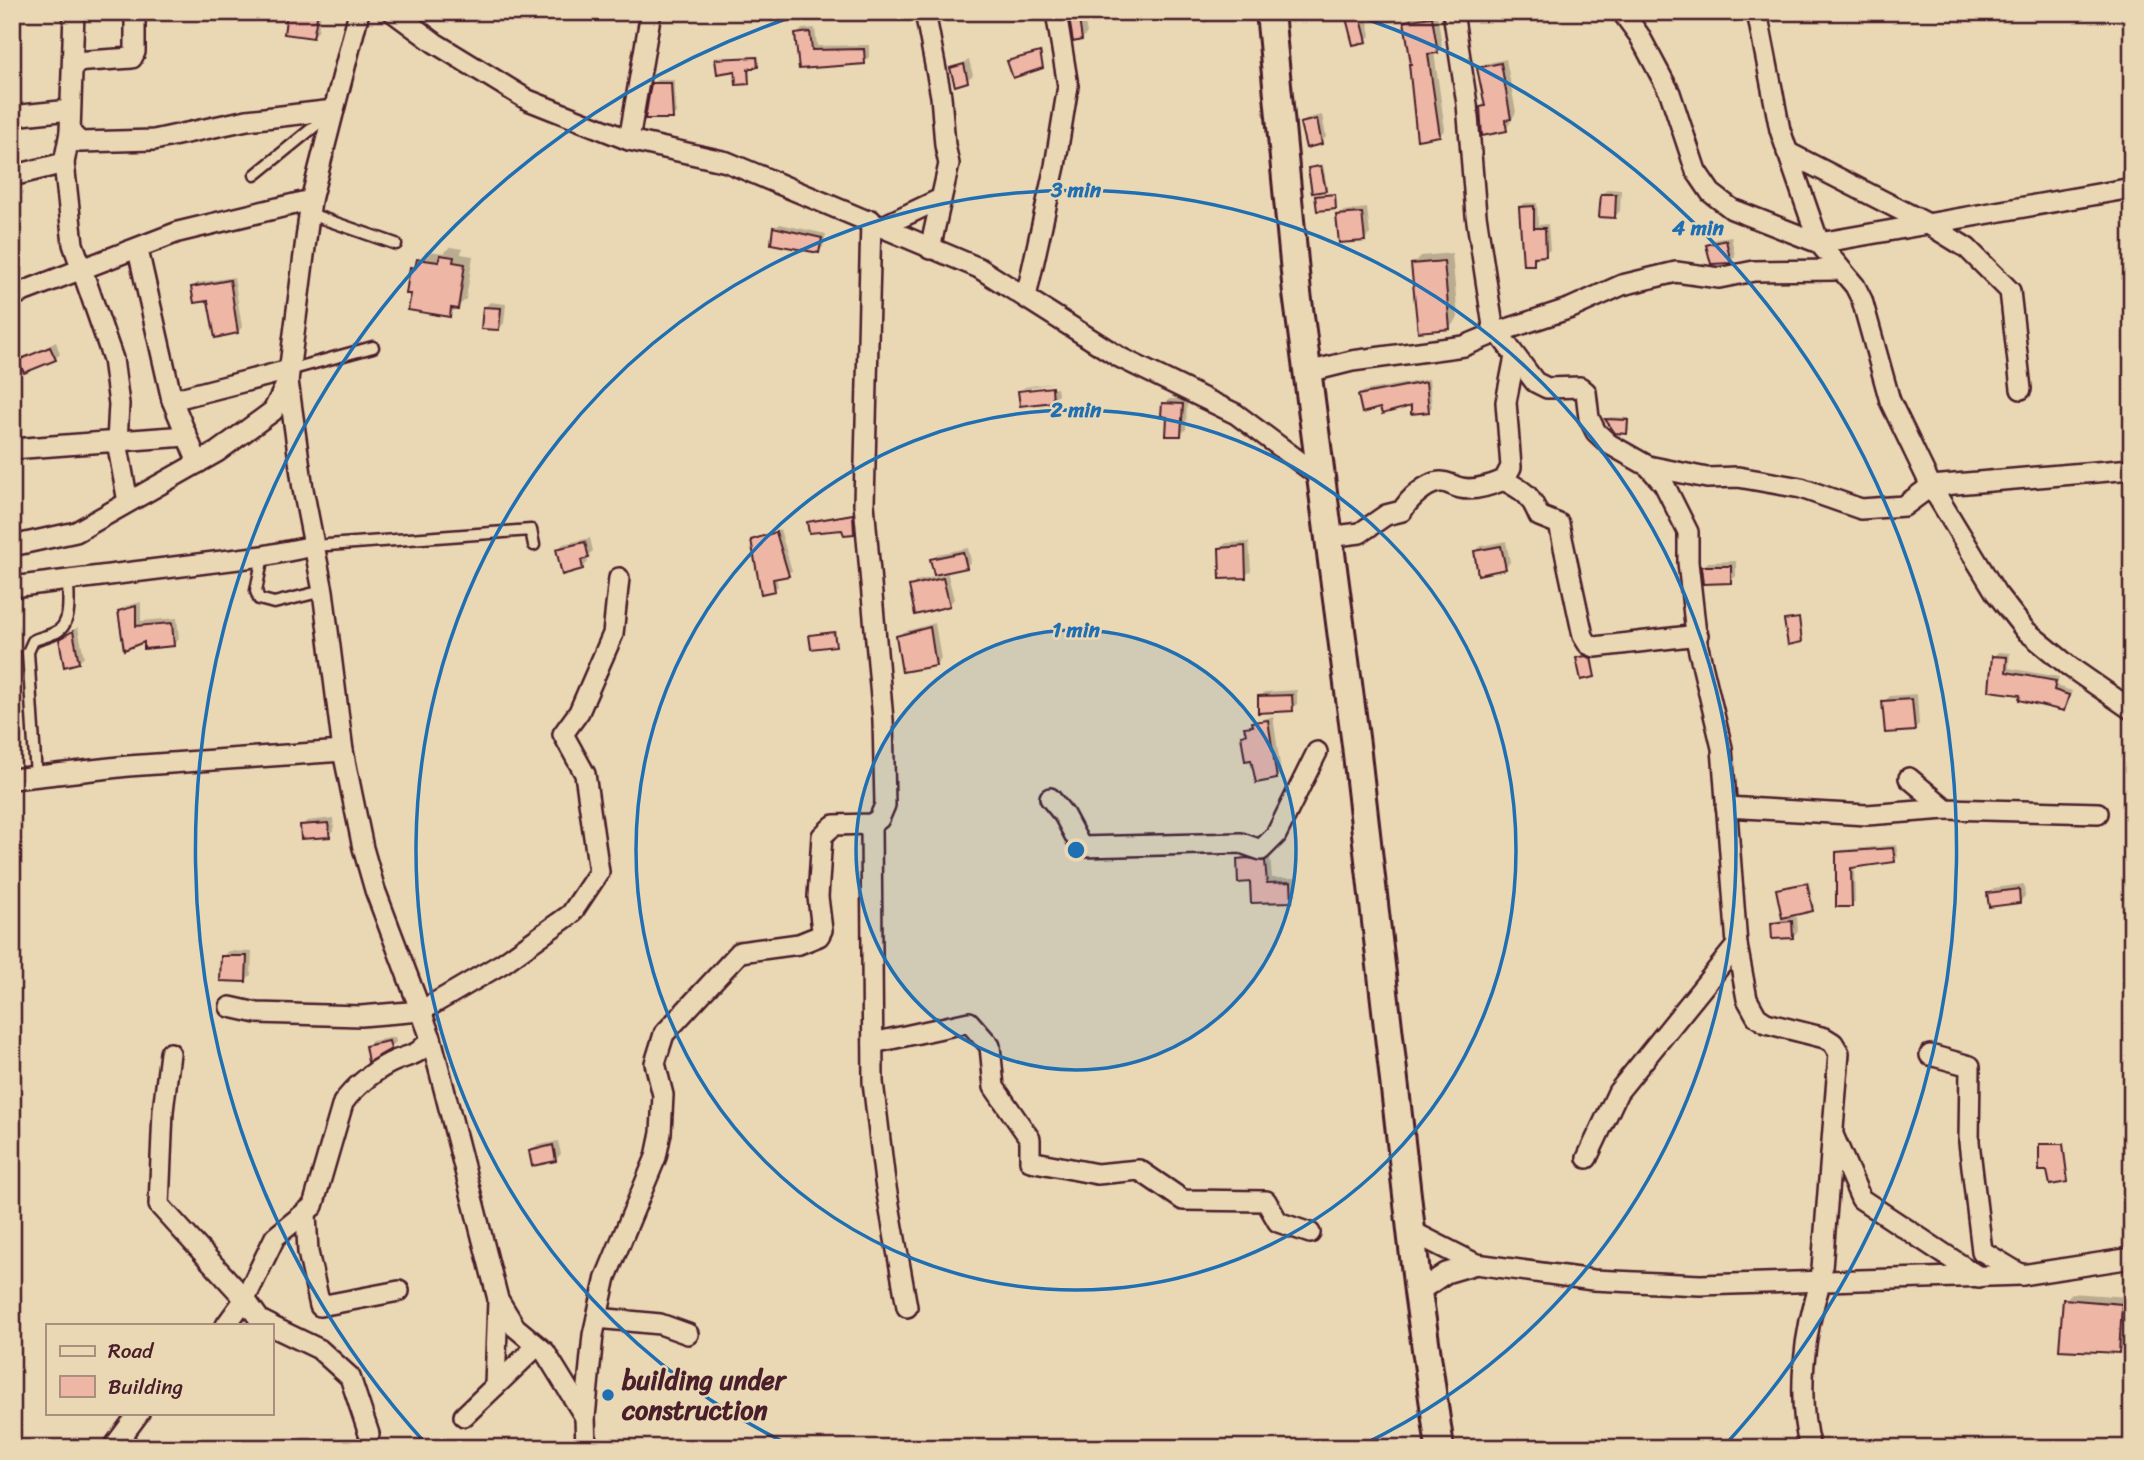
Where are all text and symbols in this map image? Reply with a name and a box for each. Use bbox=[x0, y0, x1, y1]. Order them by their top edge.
text: 3 min bbox=[1050, 171, 1102, 209]
text: 4 min bbox=[1671, 209, 1725, 247]
text: 2 min bbox=[1050, 391, 1102, 429]
text: 1 min bbox=[1052, 611, 1101, 649]
centre of rings bbox=[1064, 838, 1088, 862]
legend bbox=[46, 1324, 273, 1414]
text: Road bbox=[108, 1332, 155, 1370]
place label: building under construction bbox=[621, 1357, 788, 1433]
text: Building bbox=[108, 1368, 184, 1406]
marker: building under construction bbox=[600, 1387, 616, 1403]

